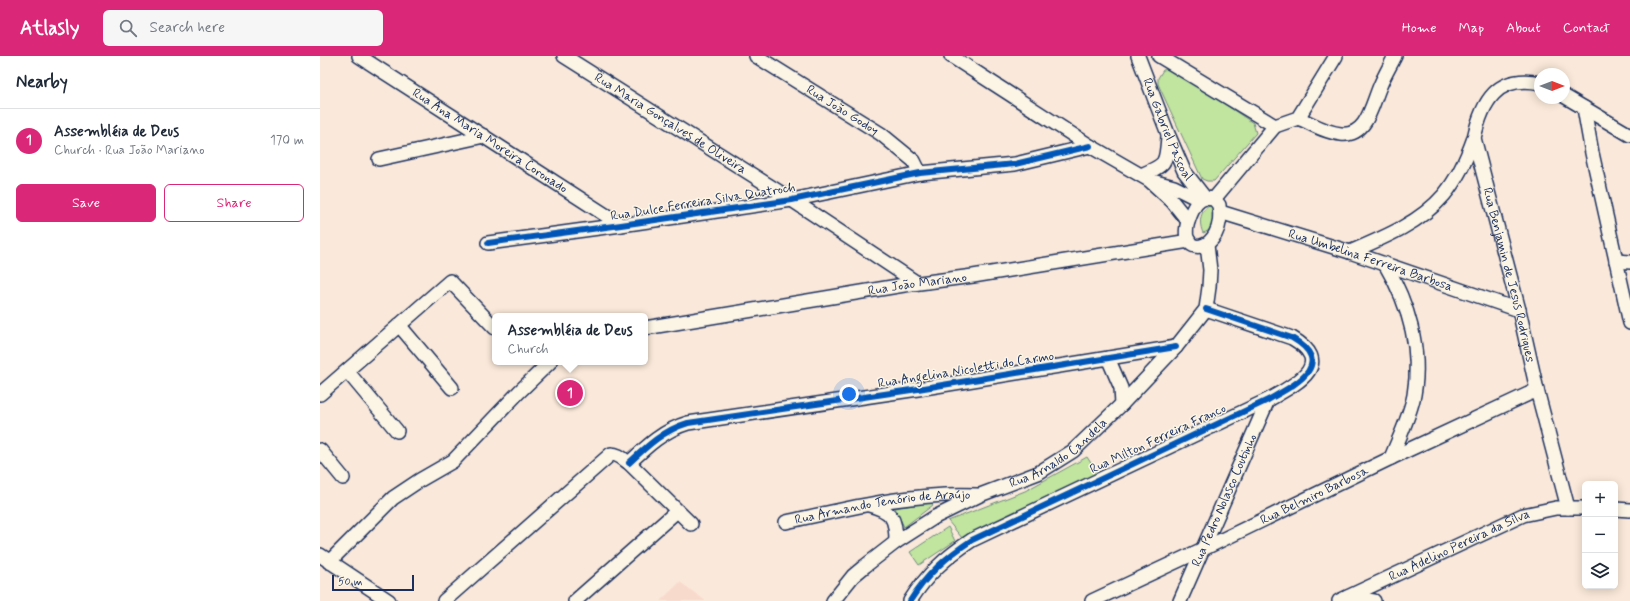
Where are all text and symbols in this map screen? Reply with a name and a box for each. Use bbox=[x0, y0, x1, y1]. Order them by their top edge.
search box bbox=[103, 10, 383, 46]
text: Atlasly bbox=[20, 16, 79, 41]
icon: search bbox=[117, 17, 139, 39]
text: Search here bbox=[149, 18, 225, 38]
text: Home bbox=[1402, 19, 1436, 37]
text: Map bbox=[1458, 19, 1484, 37]
text: About bbox=[1506, 19, 1541, 37]
text: Contact bbox=[1563, 19, 1610, 37]
north arrow bbox=[1534, 68, 1570, 104]
street label: Rua Maria Gonçalves de Oliveira bbox=[591, 69, 750, 178]
text: Nearby bbox=[16, 71, 68, 93]
street label: Rua Gabriel Pascoal bbox=[1139, 76, 1197, 184]
street label: Rua João Godoy bbox=[803, 81, 882, 139]
street label: Rua Ana Maria Moreira Coronado bbox=[409, 84, 571, 197]
text: Assembléia de Deus bbox=[54, 122, 179, 142]
text: 1 bbox=[26, 132, 32, 149]
text: 170 m bbox=[270, 132, 304, 149]
text: Church · Rua João Mariano bbox=[54, 142, 205, 159]
street label: Rua Dulce Ferreira Silva Quatroch bbox=[609, 179, 797, 225]
button: Save bbox=[16, 184, 156, 222]
button: Share bbox=[164, 184, 304, 222]
street label: Rua Benjamin de Jesus Rodrigues bbox=[1479, 186, 1539, 364]
street label: Rua Umbelina Ferreira Barbosa bbox=[1286, 225, 1455, 295]
street label: Rua João Mariano bbox=[867, 268, 968, 299]
popup bbox=[492, 313, 648, 365]
text: Assembléia de Deus bbox=[507, 321, 633, 341]
text: Church bbox=[507, 341, 549, 358]
street label: Rua Angelina Nicoletti do Carmo bbox=[877, 348, 1056, 394]
pin: 1 bbox=[557, 378, 583, 408]
your location bbox=[839, 384, 859, 404]
street label: Rua Milton Ferreira Franco bbox=[1087, 400, 1229, 478]
street label: Rua Arnaldo Candela bbox=[1007, 414, 1111, 492]
street label: Rua Pedro Nolasco Coutinho bbox=[1188, 431, 1261, 569]
street label: Rua Belmiro Barbosa bbox=[1257, 462, 1371, 529]
map controls bbox=[1582, 481, 1618, 589]
button: + bbox=[1582, 481, 1618, 517]
street label: Rua Armando Tenório de Araújo bbox=[793, 486, 971, 528]
street label: Rua Adelino Pereira da Silva bbox=[1386, 505, 1532, 585]
button: − bbox=[1582, 517, 1618, 553]
button: layers bbox=[1582, 553, 1618, 589]
scale bar bbox=[332, 573, 414, 592]
text: 50 m bbox=[338, 575, 363, 589]

